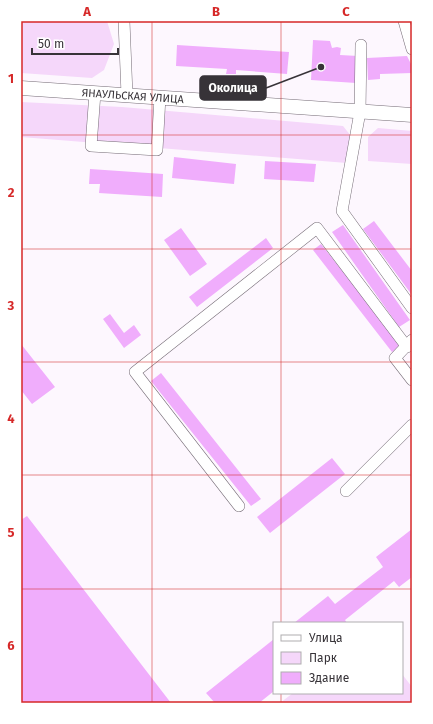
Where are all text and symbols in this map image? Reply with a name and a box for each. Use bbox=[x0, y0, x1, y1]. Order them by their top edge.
text: A bbox=[82, 4, 91, 19]
text: B bbox=[212, 4, 220, 19]
text: C bbox=[342, 4, 350, 19]
scale bar bbox=[32, 30, 118, 56]
text: 50 m bbox=[38, 37, 64, 51]
text: 1 bbox=[8, 71, 14, 86]
callout: Околица bbox=[200, 76, 266, 100]
text: Околица bbox=[208, 81, 258, 95]
street label: ЯНАУЛЬСКАЯ УЛИЦА bbox=[81, 86, 185, 106]
text: 2 bbox=[8, 185, 15, 200]
text: 3 bbox=[7, 298, 15, 313]
text: 4 bbox=[7, 411, 15, 426]
text: 5 bbox=[8, 525, 15, 540]
legend bbox=[273, 622, 403, 694]
text: Улица bbox=[309, 631, 343, 645]
text: 6 bbox=[7, 638, 15, 653]
text: Парк bbox=[309, 651, 338, 665]
text: Здание bbox=[309, 671, 349, 685]

